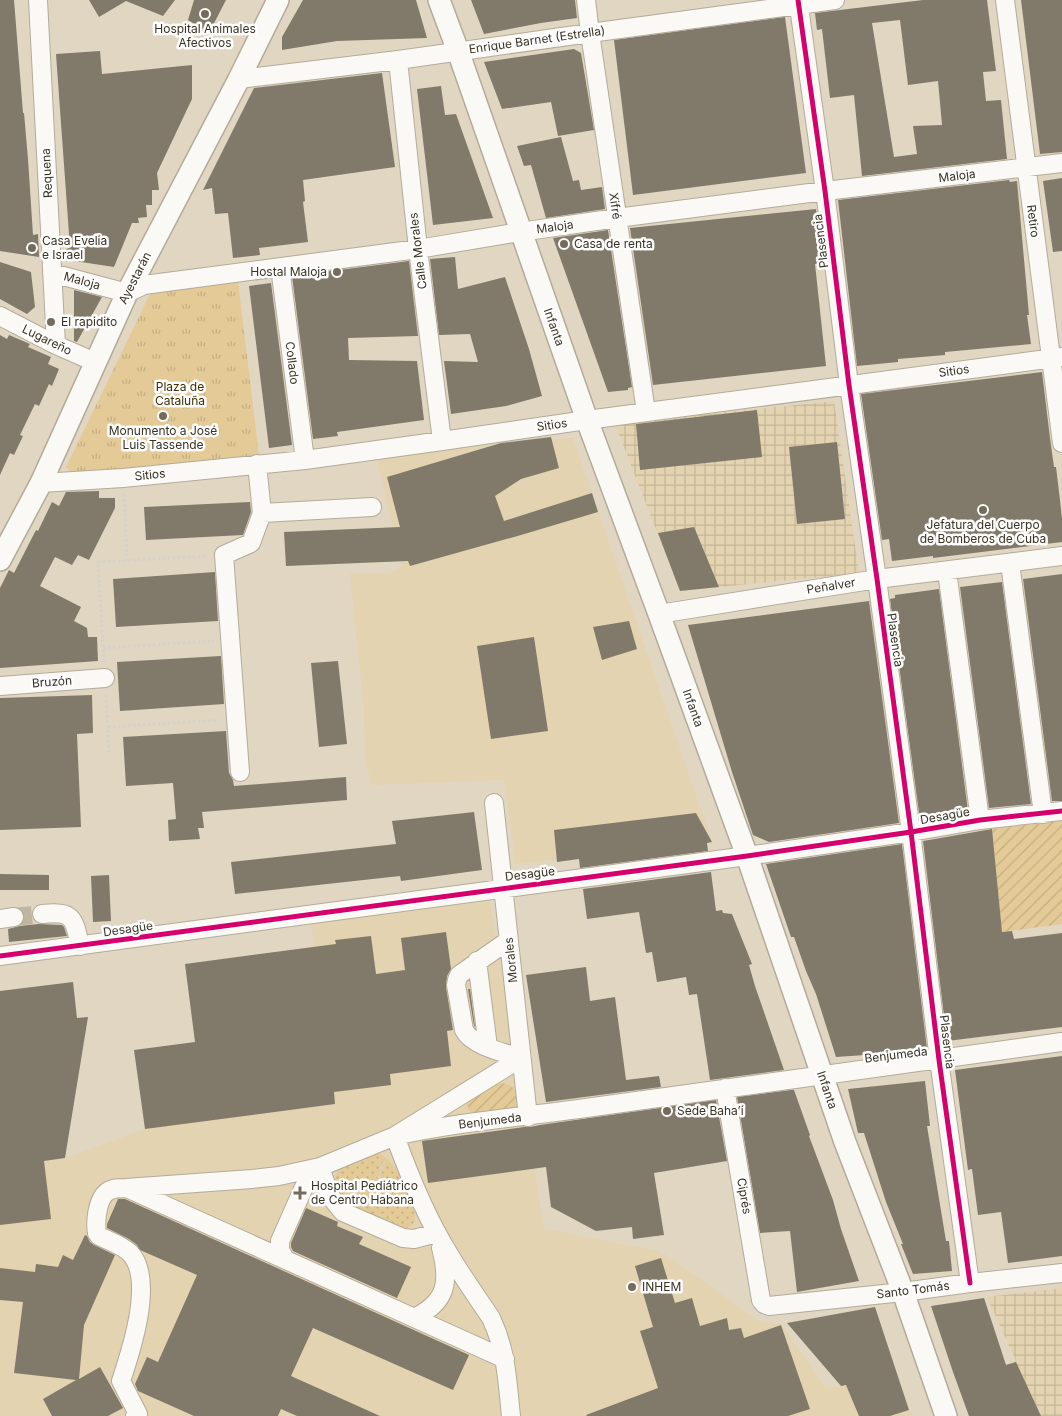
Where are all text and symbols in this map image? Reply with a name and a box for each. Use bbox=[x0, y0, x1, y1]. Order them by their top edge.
marker: Hospital Animales Afectivos bbox=[199, 8, 211, 20]
place label: Hospital Animales Afectivos bbox=[154, 21, 256, 50]
street label: Enrique Barnet (Estrella) bbox=[468, 23, 606, 57]
street label: Requena bbox=[38, 148, 55, 198]
street label: Maloja bbox=[938, 166, 976, 185]
street label: Xifré bbox=[606, 192, 625, 220]
street label: Retiro bbox=[1024, 204, 1043, 238]
street label: Calle Morales bbox=[405, 212, 430, 290]
street label: Plasencia bbox=[810, 213, 831, 269]
street label: Maloja bbox=[535, 216, 574, 237]
place label: Casa Evelia e Israel bbox=[42, 233, 107, 262]
place label: Casa de renta bbox=[574, 236, 653, 251]
marker: Casa de renta bbox=[558, 238, 570, 250]
marker: Casa Evelia e Israel bbox=[26, 242, 38, 254]
street label: Ayestarán bbox=[115, 249, 154, 306]
place label: Hostal Maloja bbox=[250, 264, 327, 279]
marker: Hostal Maloja bbox=[331, 266, 343, 278]
street label: Maloja bbox=[62, 268, 102, 293]
street label: Infanta bbox=[541, 306, 568, 348]
place label: El rapidito bbox=[61, 314, 117, 329]
marker: El rapidito bbox=[45, 316, 57, 328]
street label: Lugareño bbox=[20, 321, 75, 358]
street label: Collado bbox=[282, 341, 303, 385]
street label: Sitios bbox=[938, 361, 970, 380]
park label: Plaza de Cataluña bbox=[155, 379, 205, 408]
marker: Monumento a José Luis Tassende bbox=[157, 410, 169, 422]
street label: Sitios bbox=[536, 415, 568, 434]
place label: Monumento a José Luis Tassende bbox=[109, 423, 217, 452]
street label: Sitios bbox=[134, 465, 166, 484]
marker: Jefatura del Cuerpo de Bomberos de Cuba bbox=[977, 504, 989, 516]
place label: Jefatura del Cuerpo de Bomberos de Cuba bbox=[920, 517, 1046, 546]
street label: Peñalver bbox=[805, 574, 857, 597]
street label: Plasencia bbox=[884, 612, 907, 668]
street label: Bruzón bbox=[31, 673, 73, 690]
street label: Infanta bbox=[680, 687, 707, 729]
street label: Desagüe bbox=[919, 804, 971, 827]
street label: Desagüe bbox=[504, 863, 556, 884]
street label: Desagüe bbox=[102, 918, 154, 939]
street label: Morales bbox=[501, 937, 520, 983]
street label: Plasencia bbox=[937, 1014, 958, 1070]
street label: Benjumeda bbox=[863, 1043, 928, 1066]
street label: Infanta bbox=[814, 1069, 841, 1111]
place label: Sede Baha’i bbox=[677, 1103, 744, 1118]
marker: Sede Baha’i bbox=[661, 1105, 673, 1117]
street label: Benjumeda bbox=[457, 1109, 522, 1132]
street label: Ciprés bbox=[734, 1177, 755, 1215]
place label: Hospital Pediátrico de Centro Habana bbox=[311, 1178, 418, 1207]
marker: Hospital Pediátrico de Centro Habana bbox=[293, 1186, 307, 1200]
street label: Santo Tomás bbox=[876, 1278, 950, 1301]
place label: INHEM bbox=[642, 1279, 681, 1294]
marker: INHEM bbox=[626, 1281, 638, 1293]

